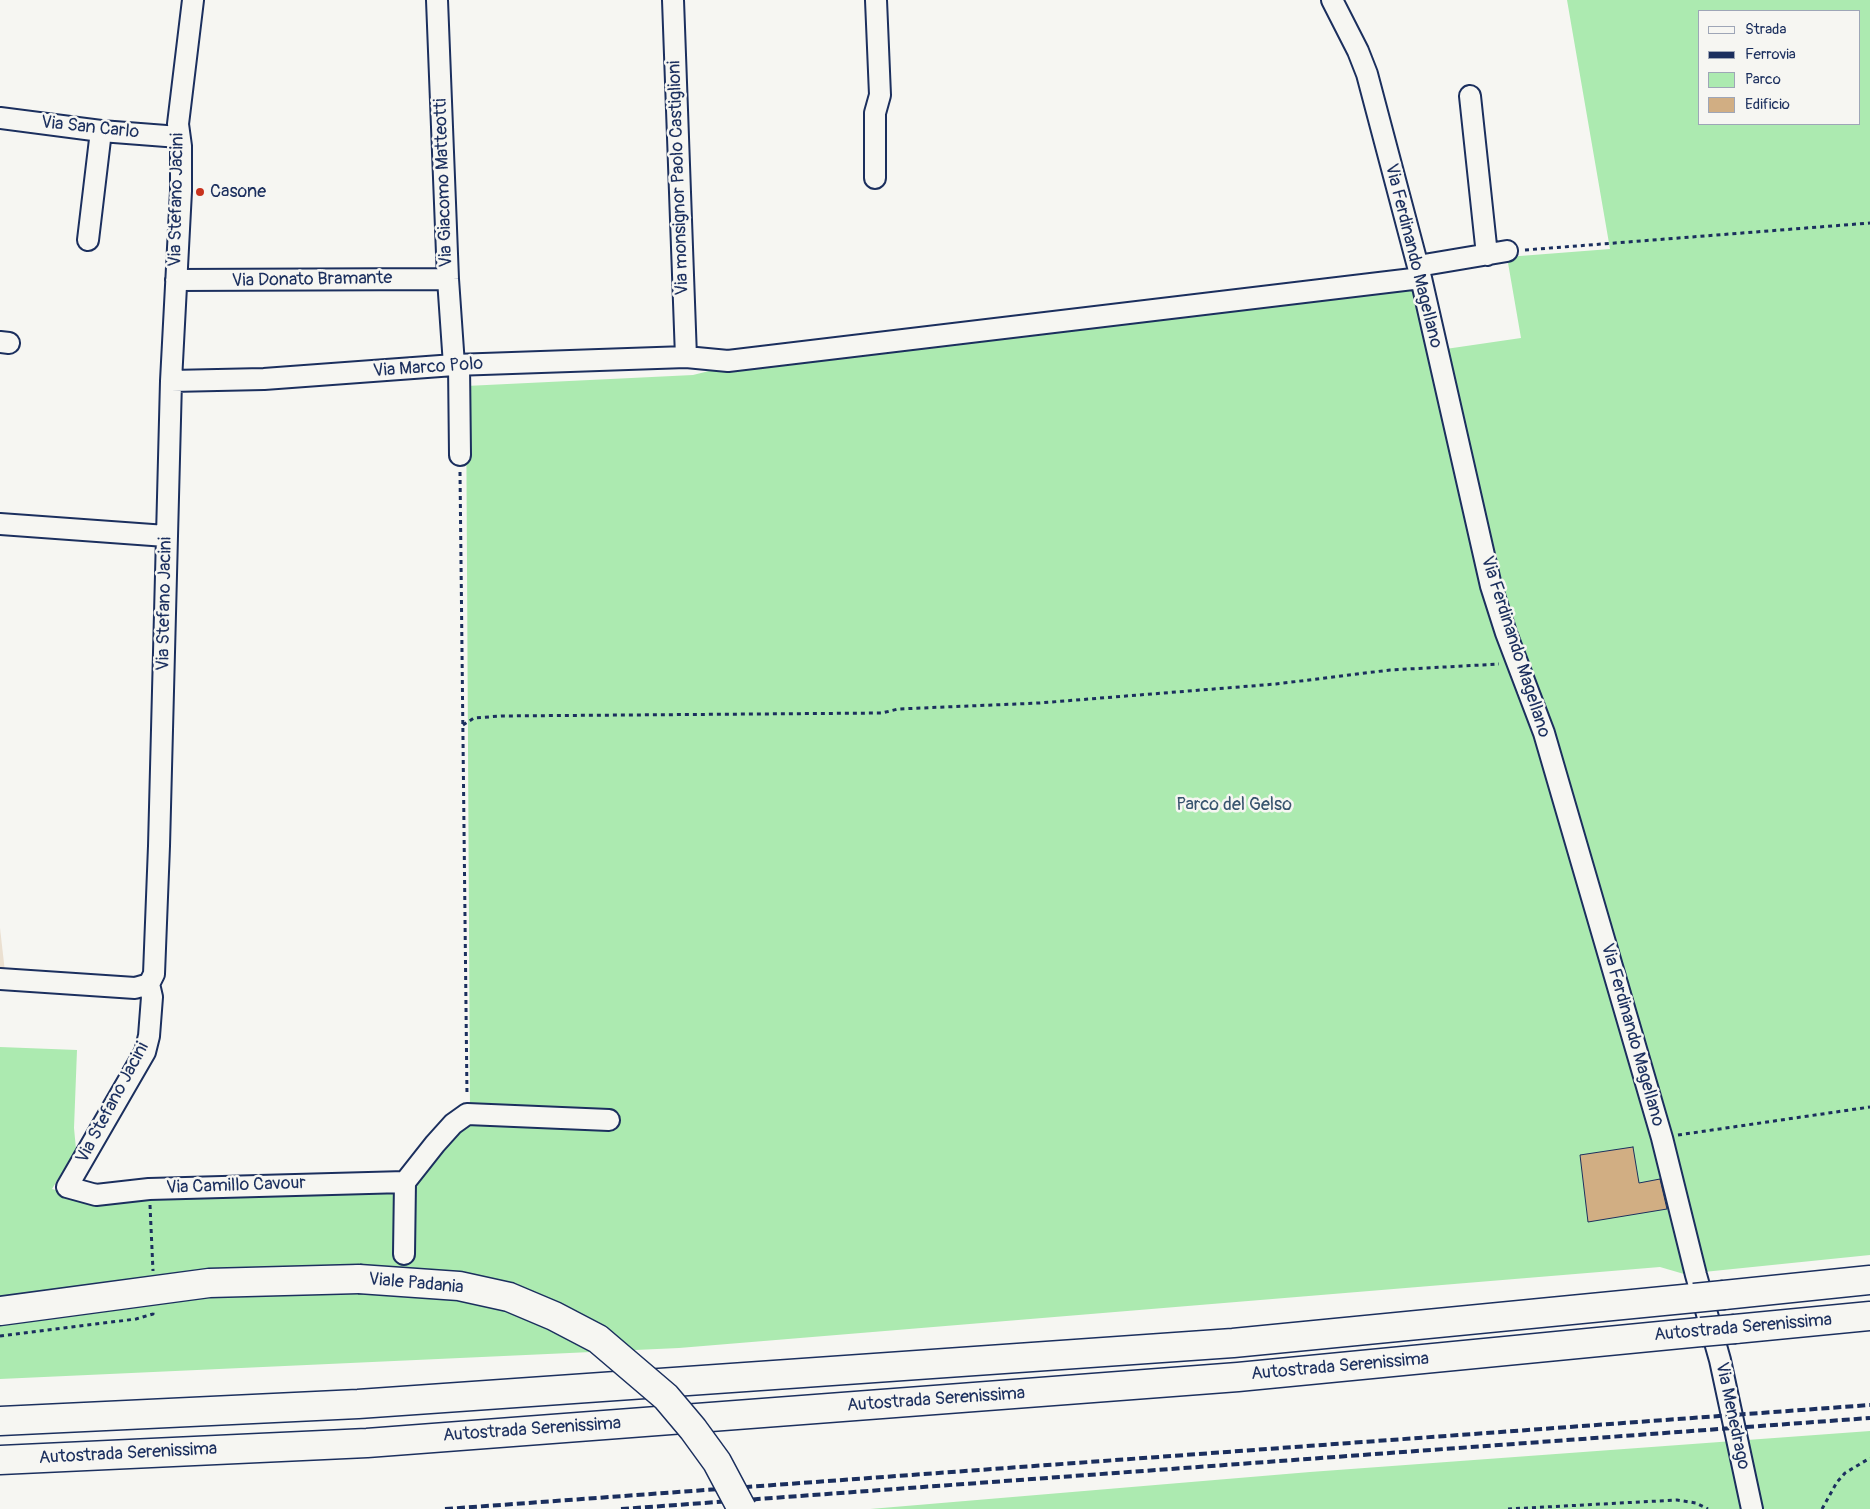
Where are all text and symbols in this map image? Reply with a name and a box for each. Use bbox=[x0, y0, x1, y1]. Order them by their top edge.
legend bbox=[1698, 10, 1860, 125]
text: Strada bbox=[1745, 20, 1786, 39]
text: Ferrovia bbox=[1745, 45, 1796, 64]
street label: Via monsignor Paolo Castiglioni bbox=[664, 60, 694, 296]
text: Parco bbox=[1745, 70, 1781, 89]
text: Edificio bbox=[1745, 95, 1790, 114]
street label: Via Giacomo Matteotti bbox=[430, 98, 458, 268]
street label: Via San Carlo bbox=[40, 112, 140, 144]
street label: Via Stefano Jacini bbox=[165, 133, 189, 267]
street label: Via Ferdinando Magellano bbox=[1380, 161, 1446, 351]
place label: Casone bbox=[210, 181, 266, 203]
marker: Casone bbox=[194, 186, 206, 198]
street label: Via Donato Bramante bbox=[231, 268, 393, 292]
street label: Via Marco Polo bbox=[372, 353, 484, 383]
street label: Via Stefano Jacini bbox=[153, 537, 177, 671]
street label: Via Ferdinando Magellano bbox=[1475, 554, 1555, 740]
park label: Parco del Gelso bbox=[1176, 794, 1292, 816]
street label: Via Ferdinando Magellano bbox=[1596, 941, 1668, 1129]
street label: Via Stefano Jacini bbox=[72, 1039, 154, 1167]
street label: Via Camillo Cavour bbox=[166, 1173, 306, 1199]
street label: Viale Padania bbox=[368, 1269, 464, 1299]
street label: Autostrada Serenissima bbox=[1653, 1309, 1833, 1347]
street label: Autostrada Serenissima bbox=[1250, 1348, 1430, 1386]
street label: Via Menedrago bbox=[1710, 1360, 1754, 1472]
street label: Autostrada Serenissima bbox=[846, 1383, 1026, 1417]
street label: Autostrada Serenissima bbox=[442, 1413, 622, 1447]
street label: Autostrada Serenissima bbox=[38, 1439, 218, 1469]

